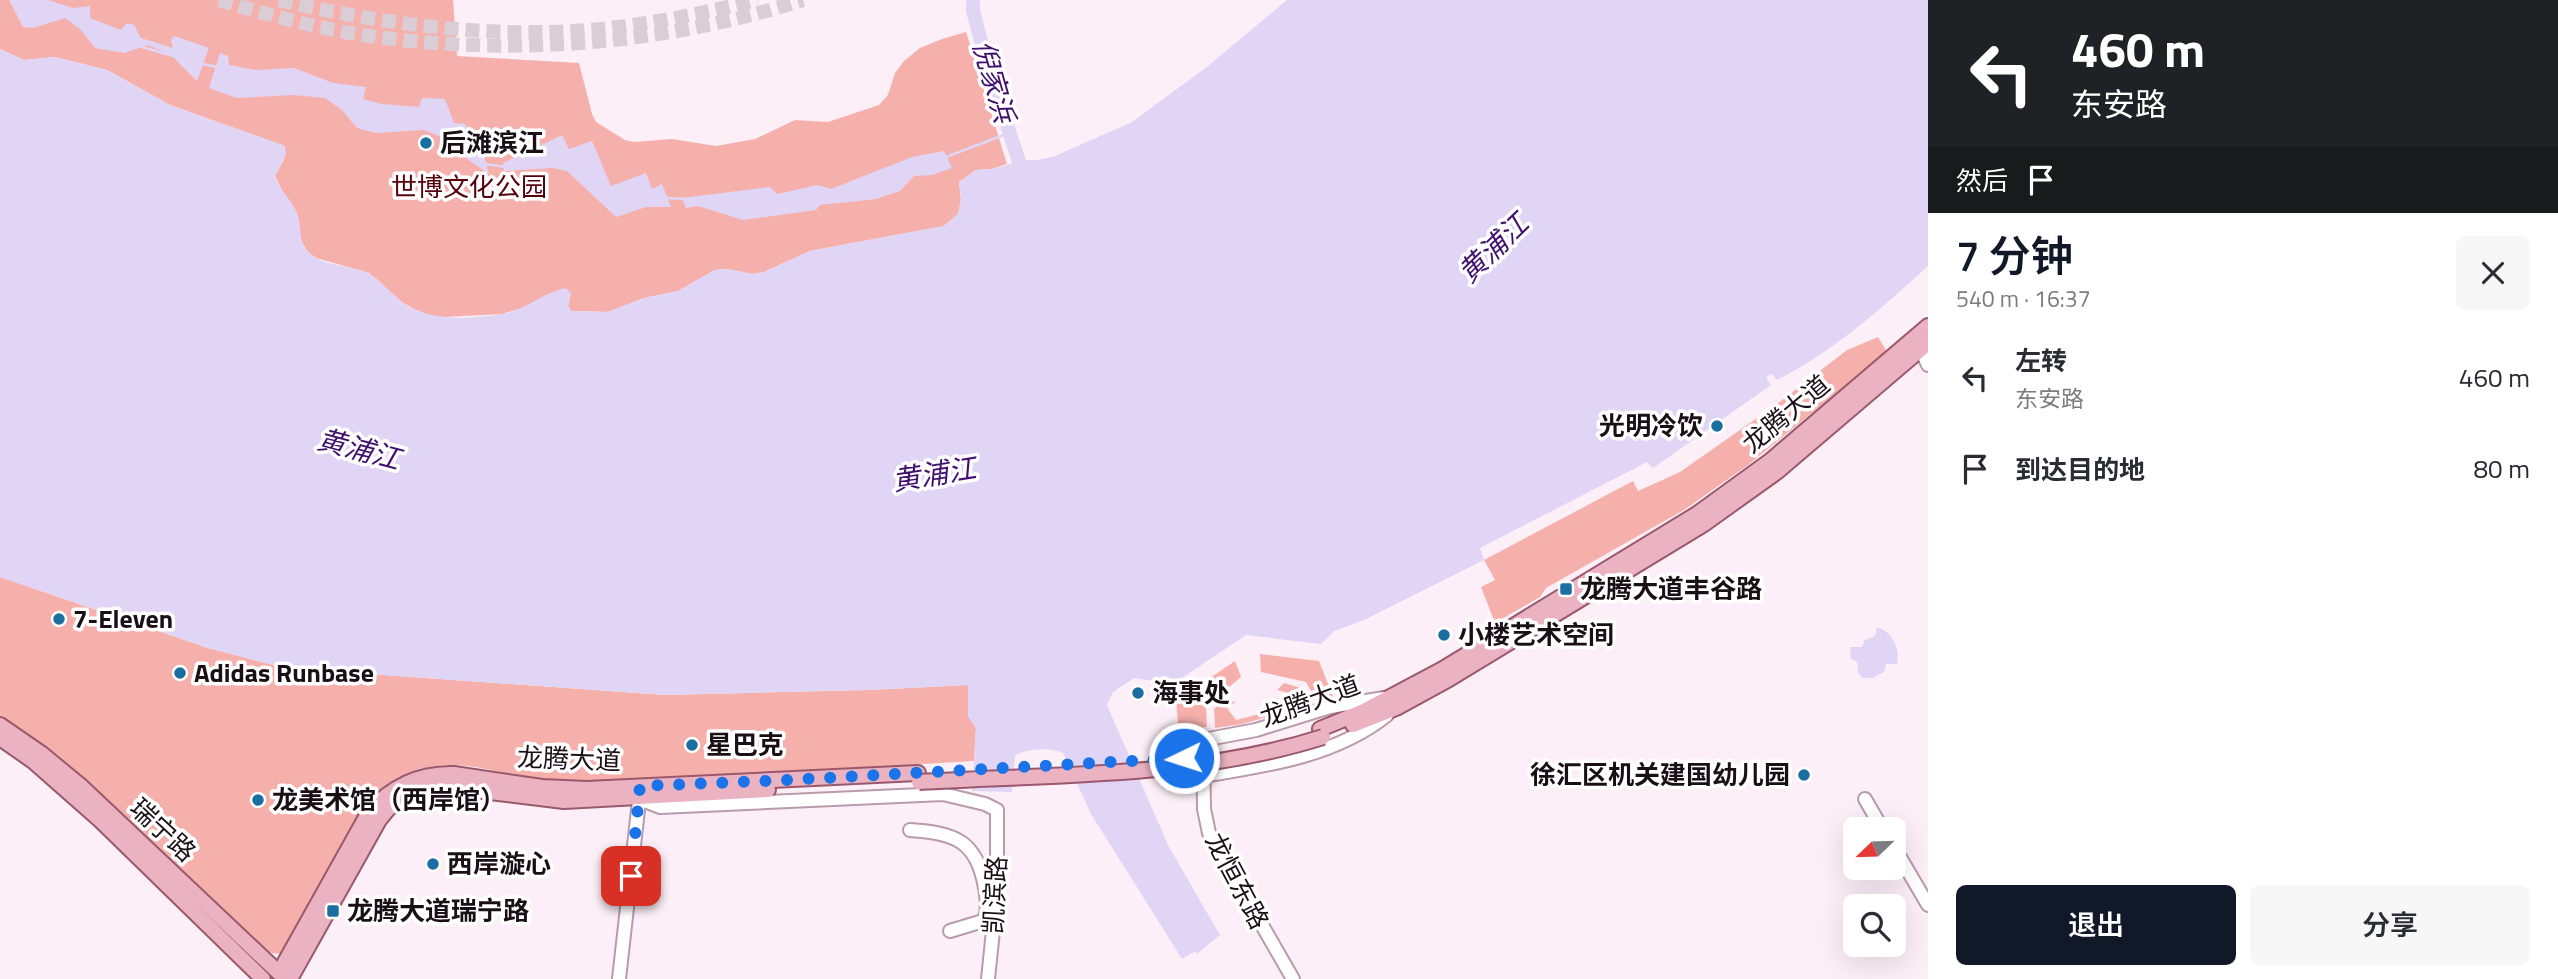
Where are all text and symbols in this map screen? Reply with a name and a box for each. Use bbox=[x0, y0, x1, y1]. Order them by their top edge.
text: 460 m bbox=[2071, 11, 2205, 86]
icon: left bbox=[1956, 28, 2047, 119]
water label: 倪家浜 bbox=[962, 35, 1028, 130]
text: 东安路 bbox=[2071, 80, 2167, 128]
place label: 后滩滨江 bbox=[440, 123, 544, 162]
marker: 后滩滨江 bbox=[418, 135, 434, 151]
text: 然后 bbox=[1956, 161, 2008, 200]
icon: arrive bbox=[2022, 161, 2060, 199]
park label: 世博文化公园 bbox=[391, 167, 547, 206]
water label: 黄浦江 bbox=[1447, 201, 1540, 292]
text: 7 分钟 bbox=[1956, 223, 2073, 287]
button: close bbox=[2456, 236, 2530, 310]
text: 540 m · 16:37 bbox=[1956, 281, 2091, 316]
text: 左转 bbox=[2015, 341, 2067, 380]
text: 460 m bbox=[2459, 358, 2530, 397]
icon: left bbox=[1956, 359, 1994, 397]
street label: 龙腾大道 bbox=[1733, 365, 1838, 462]
text: 东安路 bbox=[2015, 381, 2084, 416]
place label: 光明冷饮 bbox=[1599, 406, 1703, 445]
water label: 黄浦江 bbox=[313, 417, 408, 481]
marker: 光明冷饮 bbox=[1709, 418, 1725, 434]
water label: 黄浦江 bbox=[889, 445, 982, 501]
text: 80 m bbox=[2473, 449, 2530, 488]
icon: arrive bbox=[1956, 450, 1994, 488]
text: 到达目的地 bbox=[2015, 450, 2145, 489]
place label: 龙腾大道丰谷路 bbox=[1580, 569, 1762, 608]
marker: 龙腾大道丰谷路 bbox=[1558, 581, 1574, 597]
place label: 7-Eleven bbox=[73, 599, 173, 638]
marker: 7-Eleven bbox=[51, 611, 67, 627]
place label: 小楼艺术空间 bbox=[1458, 615, 1614, 654]
marker: 小楼艺术空间 bbox=[1436, 627, 1452, 643]
place label: Adidas Runbase bbox=[194, 653, 374, 692]
street label: 龙腾大道 bbox=[1254, 664, 1365, 737]
marker: Adidas Runbase bbox=[172, 665, 188, 681]
place label: 海事处 bbox=[1152, 673, 1230, 712]
marker: 海事处 bbox=[1130, 685, 1146, 701]
position arrow bbox=[1147, 721, 1221, 795]
place label: 星巴克 bbox=[706, 725, 784, 764]
street label: 龙腾大道 bbox=[516, 737, 622, 780]
marker: 星巴克 bbox=[684, 737, 700, 753]
place label: 徐汇区机关建国幼儿园 bbox=[1530, 755, 1790, 794]
marker: 徐汇区机关建国幼儿园 bbox=[1796, 767, 1812, 783]
place label: 龙美术馆（西岸馆） bbox=[272, 780, 506, 819]
street label: 瑞宁路 bbox=[122, 789, 205, 870]
marker: 龙美术馆（西岸馆） bbox=[250, 792, 266, 808]
north arrow bbox=[1843, 817, 1906, 880]
map controls bbox=[1843, 817, 1906, 957]
street label: 龙恒东路 bbox=[1196, 826, 1279, 936]
place label: 西岸漩心 bbox=[447, 844, 551, 883]
pin bbox=[601, 846, 661, 906]
street label: 凯滨路 bbox=[973, 855, 1016, 935]
marker: 西岸漩心 bbox=[425, 856, 441, 872]
icon: arrive bbox=[612, 857, 650, 895]
button: 退出 bbox=[1956, 885, 2236, 965]
button: 分享 bbox=[2250, 885, 2530, 965]
place label: 龙腾大道瑞宁路 bbox=[347, 891, 529, 930]
button: search bbox=[1843, 894, 1906, 957]
marker: 龙腾大道瑞宁路 bbox=[325, 903, 341, 919]

